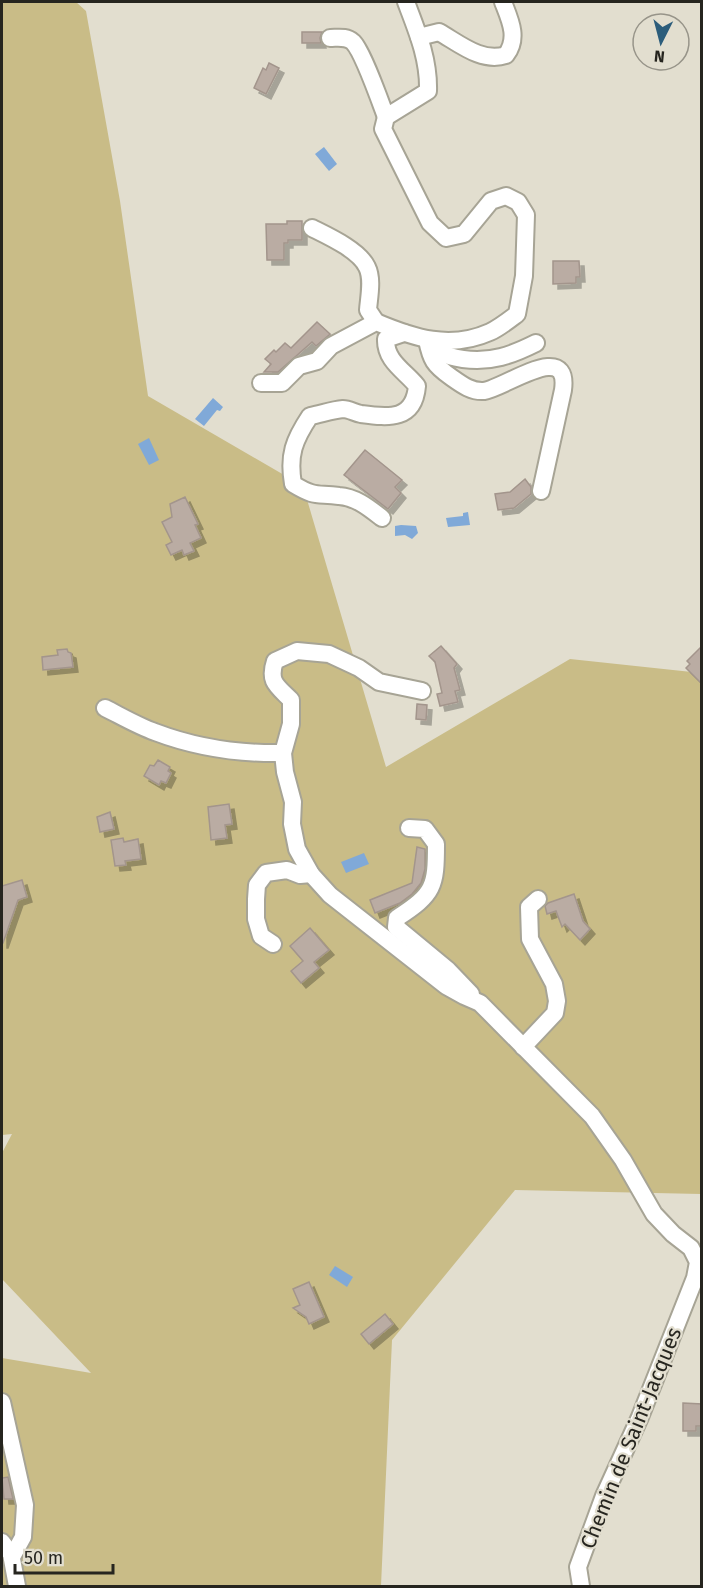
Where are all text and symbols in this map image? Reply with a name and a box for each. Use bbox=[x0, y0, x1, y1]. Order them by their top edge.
north arrow bbox=[631, 12, 691, 72]
text: N bbox=[653, 46, 666, 66]
street label: Chemin de Saint-Jacques bbox=[575, 1323, 687, 1552]
scale bar bbox=[15, 1537, 112, 1575]
text: 50 m bbox=[24, 1547, 63, 1569]

